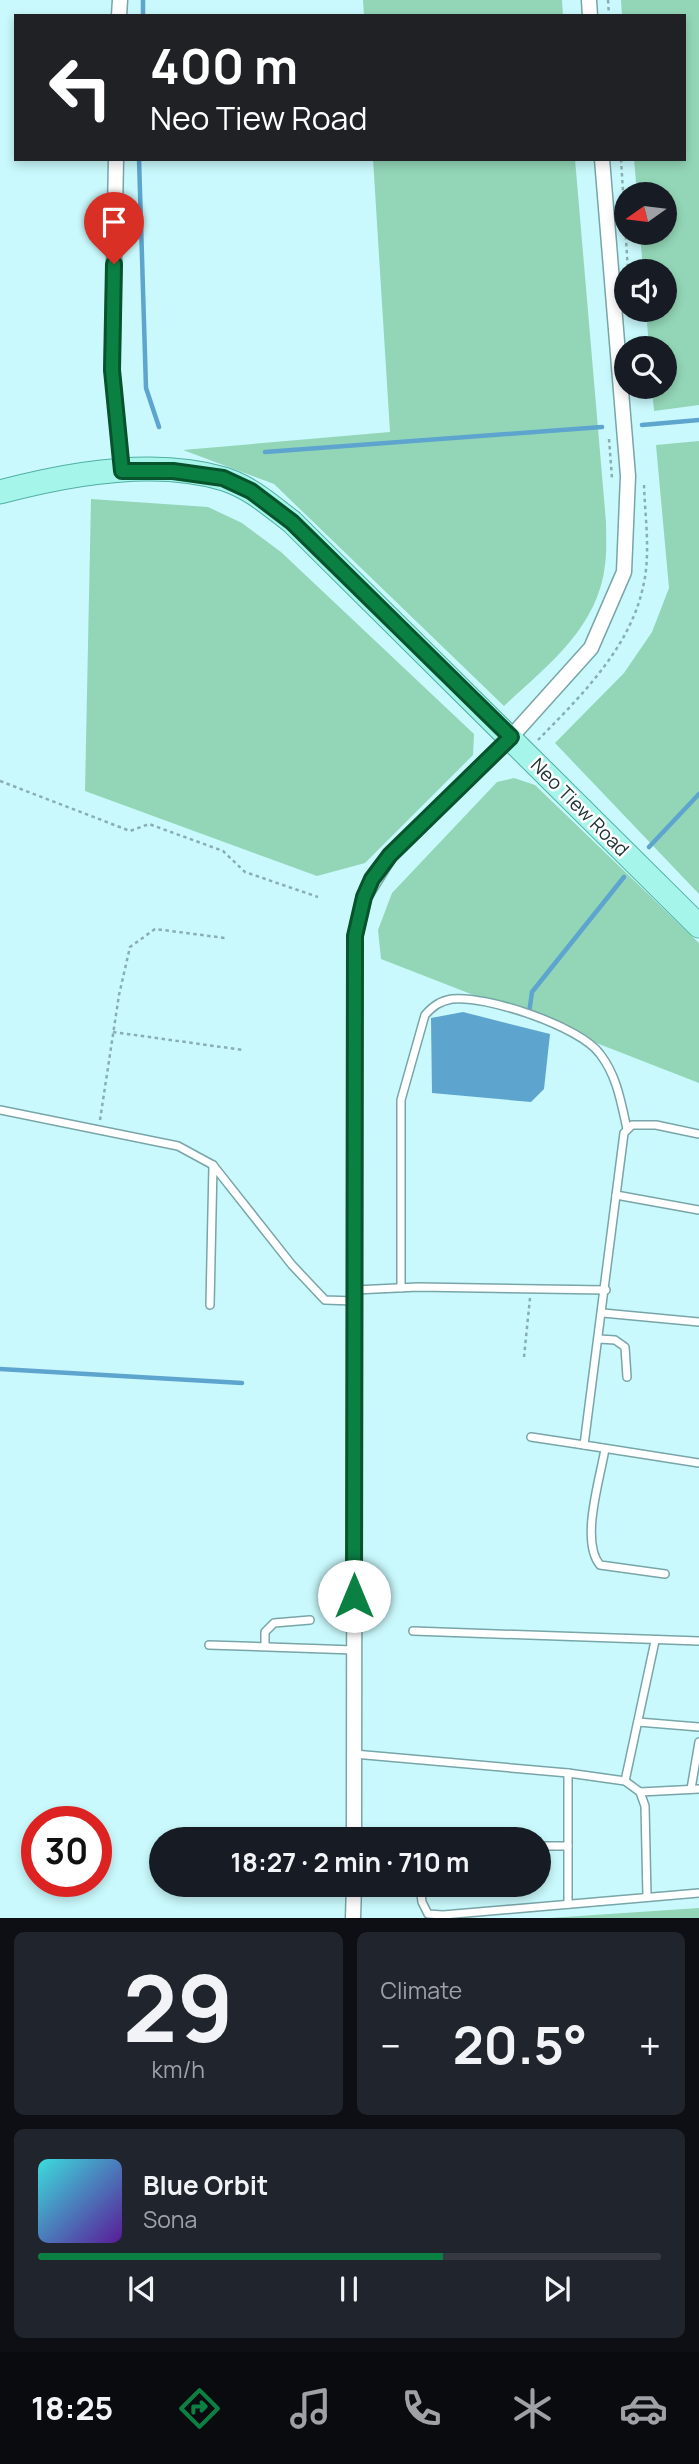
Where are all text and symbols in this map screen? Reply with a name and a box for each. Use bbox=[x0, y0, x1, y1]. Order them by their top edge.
text: 400 m bbox=[150, 32, 298, 99]
icon: left bbox=[35, 42, 126, 133]
text: Neo Tiew Road bbox=[150, 96, 367, 140]
north arrow bbox=[614, 182, 677, 245]
map controls bbox=[614, 182, 677, 399]
pin bbox=[84, 192, 144, 264]
icon: arrive bbox=[95, 203, 133, 241]
button: sound bbox=[614, 259, 677, 322]
button: search bbox=[614, 336, 677, 399]
street label: Neo Tiew Road bbox=[525, 752, 635, 862]
position arrow bbox=[317, 1559, 391, 1633]
speed limit sign: 30 bbox=[21, 1806, 112, 1897]
text: 18:27 · 2 min · 710 m bbox=[231, 1844, 469, 1880]
text: 29 bbox=[123, 1945, 234, 2069]
text: Climate bbox=[381, 1974, 462, 2006]
text: 20.5° bbox=[453, 2009, 587, 2080]
text: − bbox=[381, 2019, 401, 2071]
text: + bbox=[639, 2019, 661, 2071]
text: km/h bbox=[152, 2053, 205, 2085]
text: Blue Orbit bbox=[143, 2167, 268, 2203]
text: Sona bbox=[143, 2203, 197, 2235]
icon: previous bbox=[123, 2270, 161, 2308]
icon: pause bbox=[330, 2270, 368, 2308]
icon: next bbox=[538, 2270, 576, 2308]
icon: directions bbox=[175, 2384, 224, 2433]
icon: music bbox=[286, 2384, 335, 2433]
icon: phone bbox=[397, 2384, 446, 2433]
icon: climate bbox=[508, 2384, 557, 2433]
icon: car bbox=[619, 2384, 668, 2433]
text: 18:25 bbox=[31, 2386, 113, 2430]

